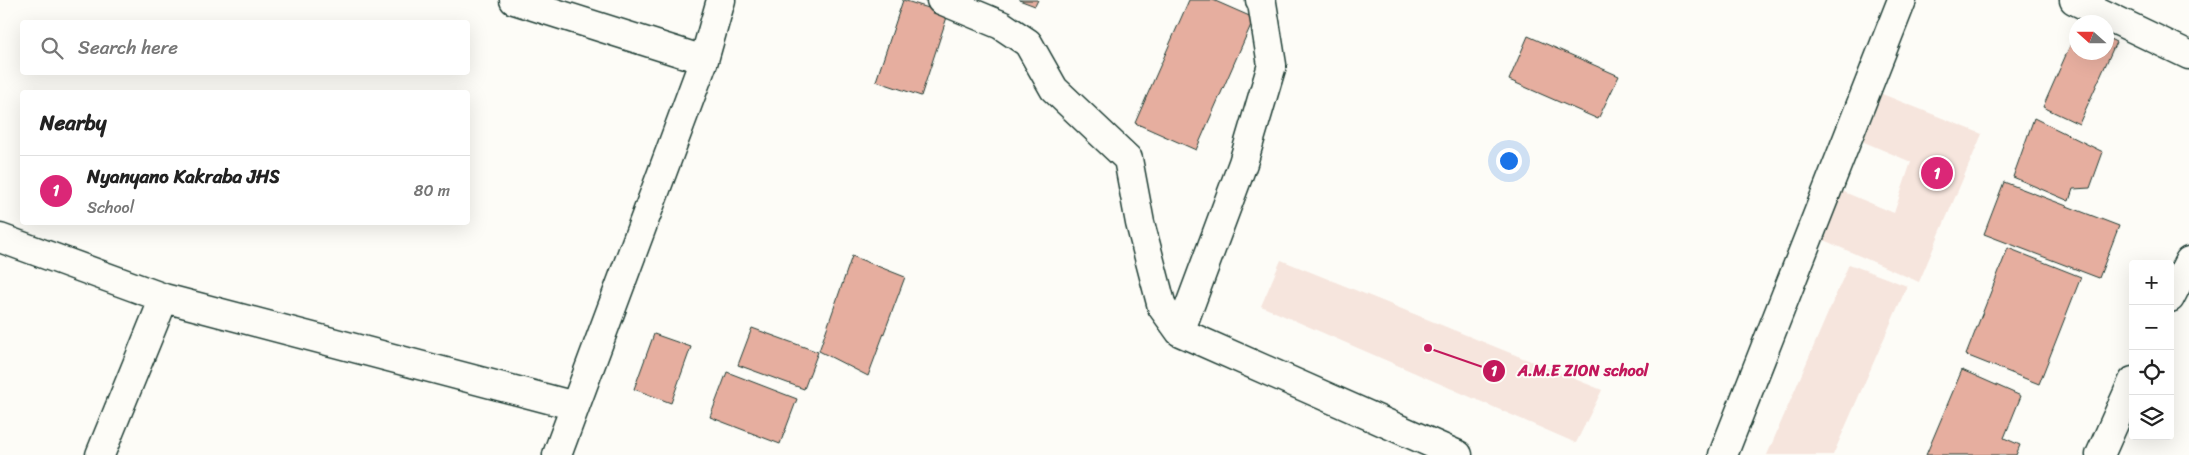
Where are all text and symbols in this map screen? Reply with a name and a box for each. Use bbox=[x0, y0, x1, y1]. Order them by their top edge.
north arrow bbox=[2069, 15, 2114, 60]
search box bbox=[20, 20, 470, 75]
text: Search here bbox=[78, 31, 178, 64]
icon: search bbox=[38, 34, 66, 62]
text: Nearby bbox=[40, 104, 106, 142]
your location bbox=[1496, 148, 1522, 174]
pin: 1 bbox=[1921, 154, 1953, 192]
text: Nyanyano Kakraba JHS bbox=[87, 160, 280, 193]
text: 1 bbox=[53, 176, 59, 205]
text: 80 m bbox=[414, 176, 450, 205]
text: School bbox=[87, 193, 134, 222]
map controls bbox=[2129, 260, 2174, 440]
button: + bbox=[2129, 260, 2174, 305]
button: − bbox=[2129, 305, 2174, 350]
button: locate bbox=[2129, 350, 2174, 395]
callout: A.M.E ZION school bbox=[1482, 355, 1659, 386]
text: A.M.E ZION school bbox=[1517, 356, 1650, 385]
text: 1 bbox=[1491, 358, 1498, 384]
button: layers bbox=[2129, 395, 2174, 440]

